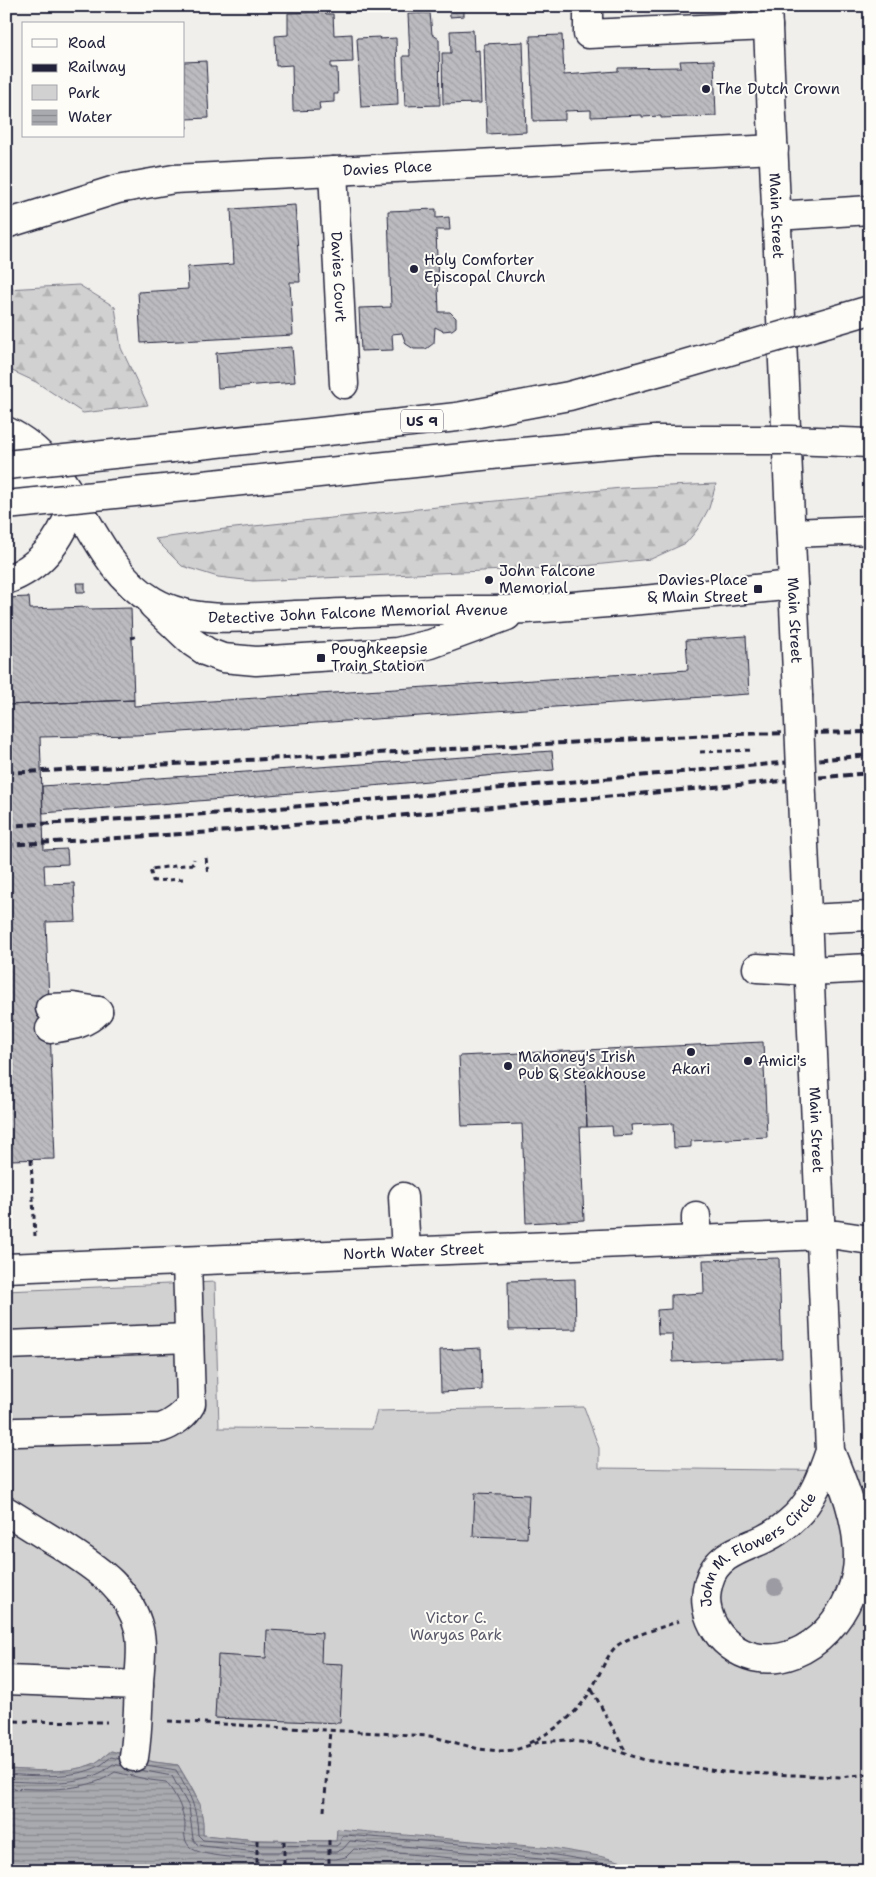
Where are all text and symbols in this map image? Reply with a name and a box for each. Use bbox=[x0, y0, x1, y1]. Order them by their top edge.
legend bbox=[22, 22, 185, 138]
text: Road bbox=[68, 33, 106, 53]
text: Railway bbox=[68, 57, 126, 77]
place label: The Dutch Crown bbox=[716, 79, 840, 99]
text: Park bbox=[68, 83, 100, 103]
marker: The Dutch Crown bbox=[700, 83, 712, 95]
text: Water bbox=[68, 107, 112, 127]
street label: Davies Place bbox=[342, 156, 433, 181]
street label: Main Street bbox=[765, 172, 788, 259]
street label: Davies Court bbox=[326, 231, 351, 323]
place label: Holy Comforter Episcopal Church bbox=[424, 250, 546, 287]
marker: Holy Comforter Episcopal Church bbox=[408, 263, 420, 275]
road number: US 9 bbox=[401, 410, 443, 432]
place label: John Falcone Memorial bbox=[499, 561, 596, 598]
place label: Davies Place & Main Street bbox=[647, 570, 748, 607]
marker: John Falcone Memorial bbox=[483, 574, 495, 586]
street label: Main Street bbox=[783, 577, 807, 664]
marker: Davies Place & Main Street bbox=[752, 583, 764, 595]
street label: Detective John Falcone Memorial Avenue bbox=[207, 600, 508, 628]
place label: Poughkeepsie Train Station bbox=[331, 639, 428, 676]
marker: Poughkeepsie Train Station bbox=[315, 652, 327, 664]
marker: Akari bbox=[685, 1046, 697, 1058]
place label: Mahoney's Irish Pub & Steakhouse bbox=[518, 1047, 646, 1084]
place label: Amici's bbox=[758, 1051, 807, 1071]
marker: Amici's bbox=[742, 1055, 754, 1067]
place label: Akari bbox=[672, 1059, 711, 1079]
marker: Mahoney's Irish Pub & Steakhouse bbox=[502, 1060, 514, 1072]
street label: Main Street bbox=[804, 1086, 828, 1173]
street label: North Water Street bbox=[343, 1239, 485, 1264]
street label: John M. Flowers Circle bbox=[696, 1489, 821, 1608]
park label: Victor C. Waryas Park bbox=[410, 1608, 502, 1645]

